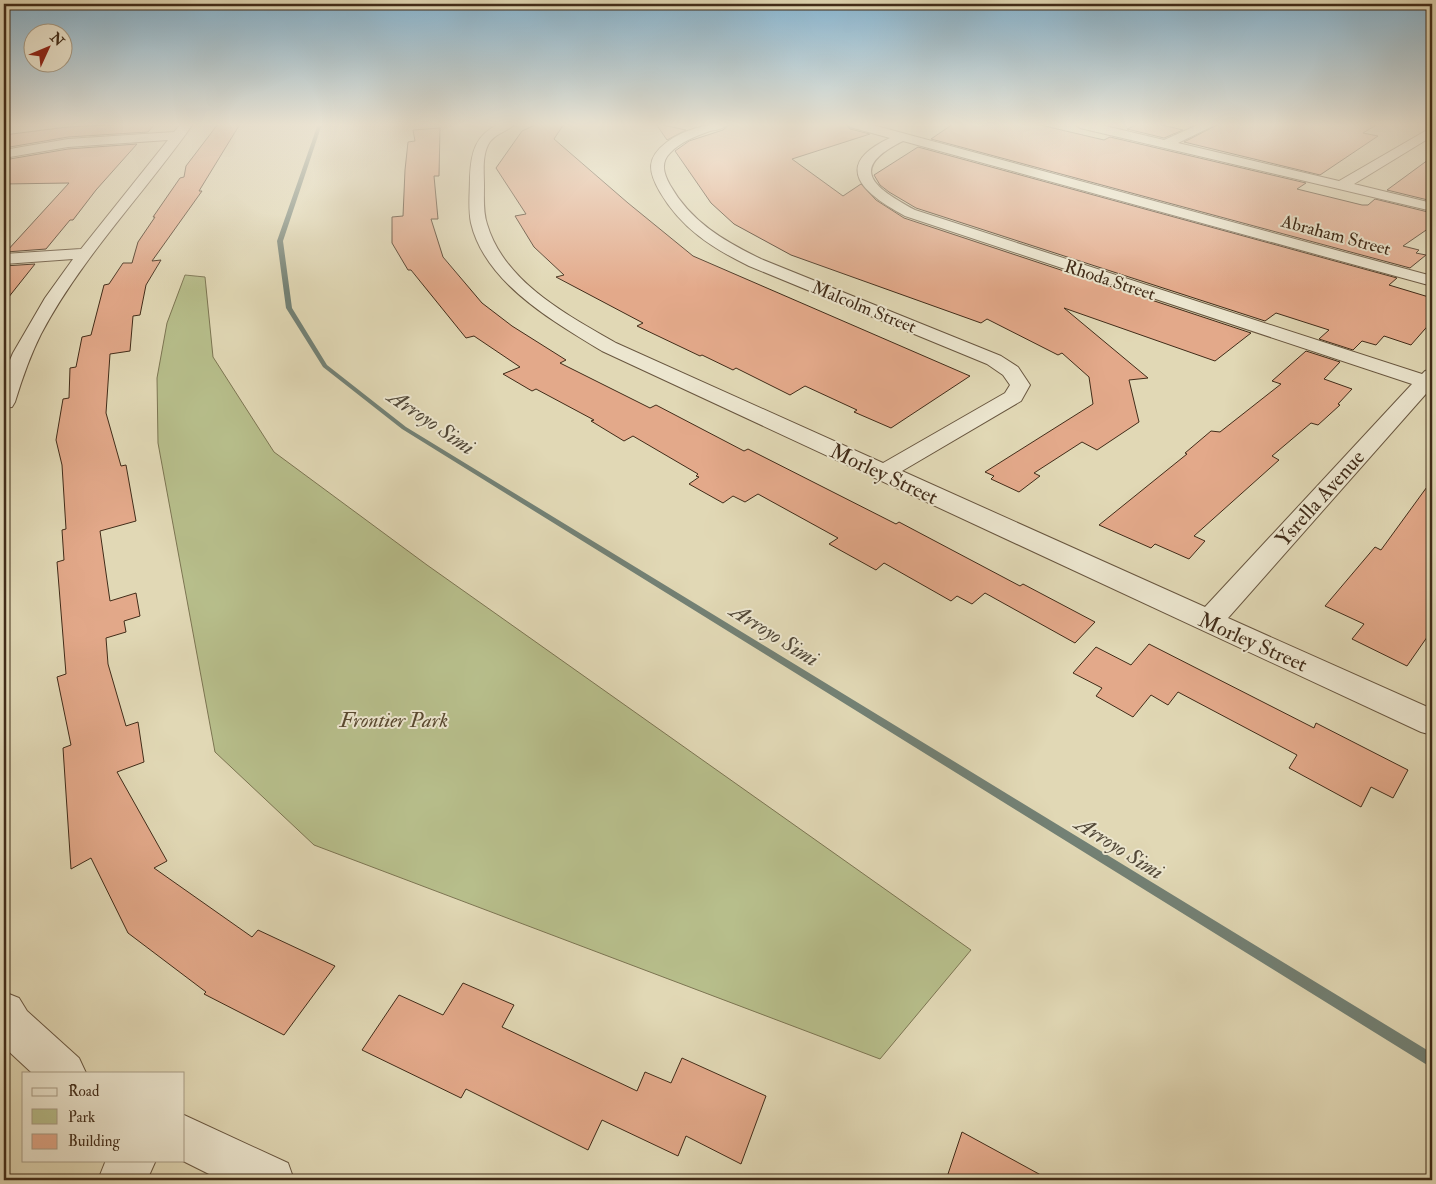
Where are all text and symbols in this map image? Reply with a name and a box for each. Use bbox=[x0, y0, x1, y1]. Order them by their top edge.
north arrow bbox=[22, 22, 72, 72]
text: N bbox=[46, 28, 68, 50]
street label: Abraham Street bbox=[1278, 210, 1393, 261]
street label: Rhoda Street bbox=[1061, 255, 1158, 306]
street label: Malcolm Street bbox=[808, 276, 920, 339]
water label: Arroyo Simi bbox=[381, 381, 480, 461]
street label: Morley Street bbox=[825, 438, 942, 511]
street label: Ysrella Avenue bbox=[1270, 444, 1371, 552]
water label: Arroyo Simi bbox=[723, 596, 824, 673]
street label: Morley Street bbox=[1194, 607, 1311, 678]
park label: Frontier Park bbox=[339, 707, 448, 734]
water label: Arroyo Simi bbox=[1068, 809, 1169, 886]
legend bbox=[22, 1072, 185, 1162]
text: Road bbox=[68, 1082, 100, 1101]
text: Park bbox=[68, 1108, 95, 1127]
text: Building bbox=[68, 1132, 120, 1151]

